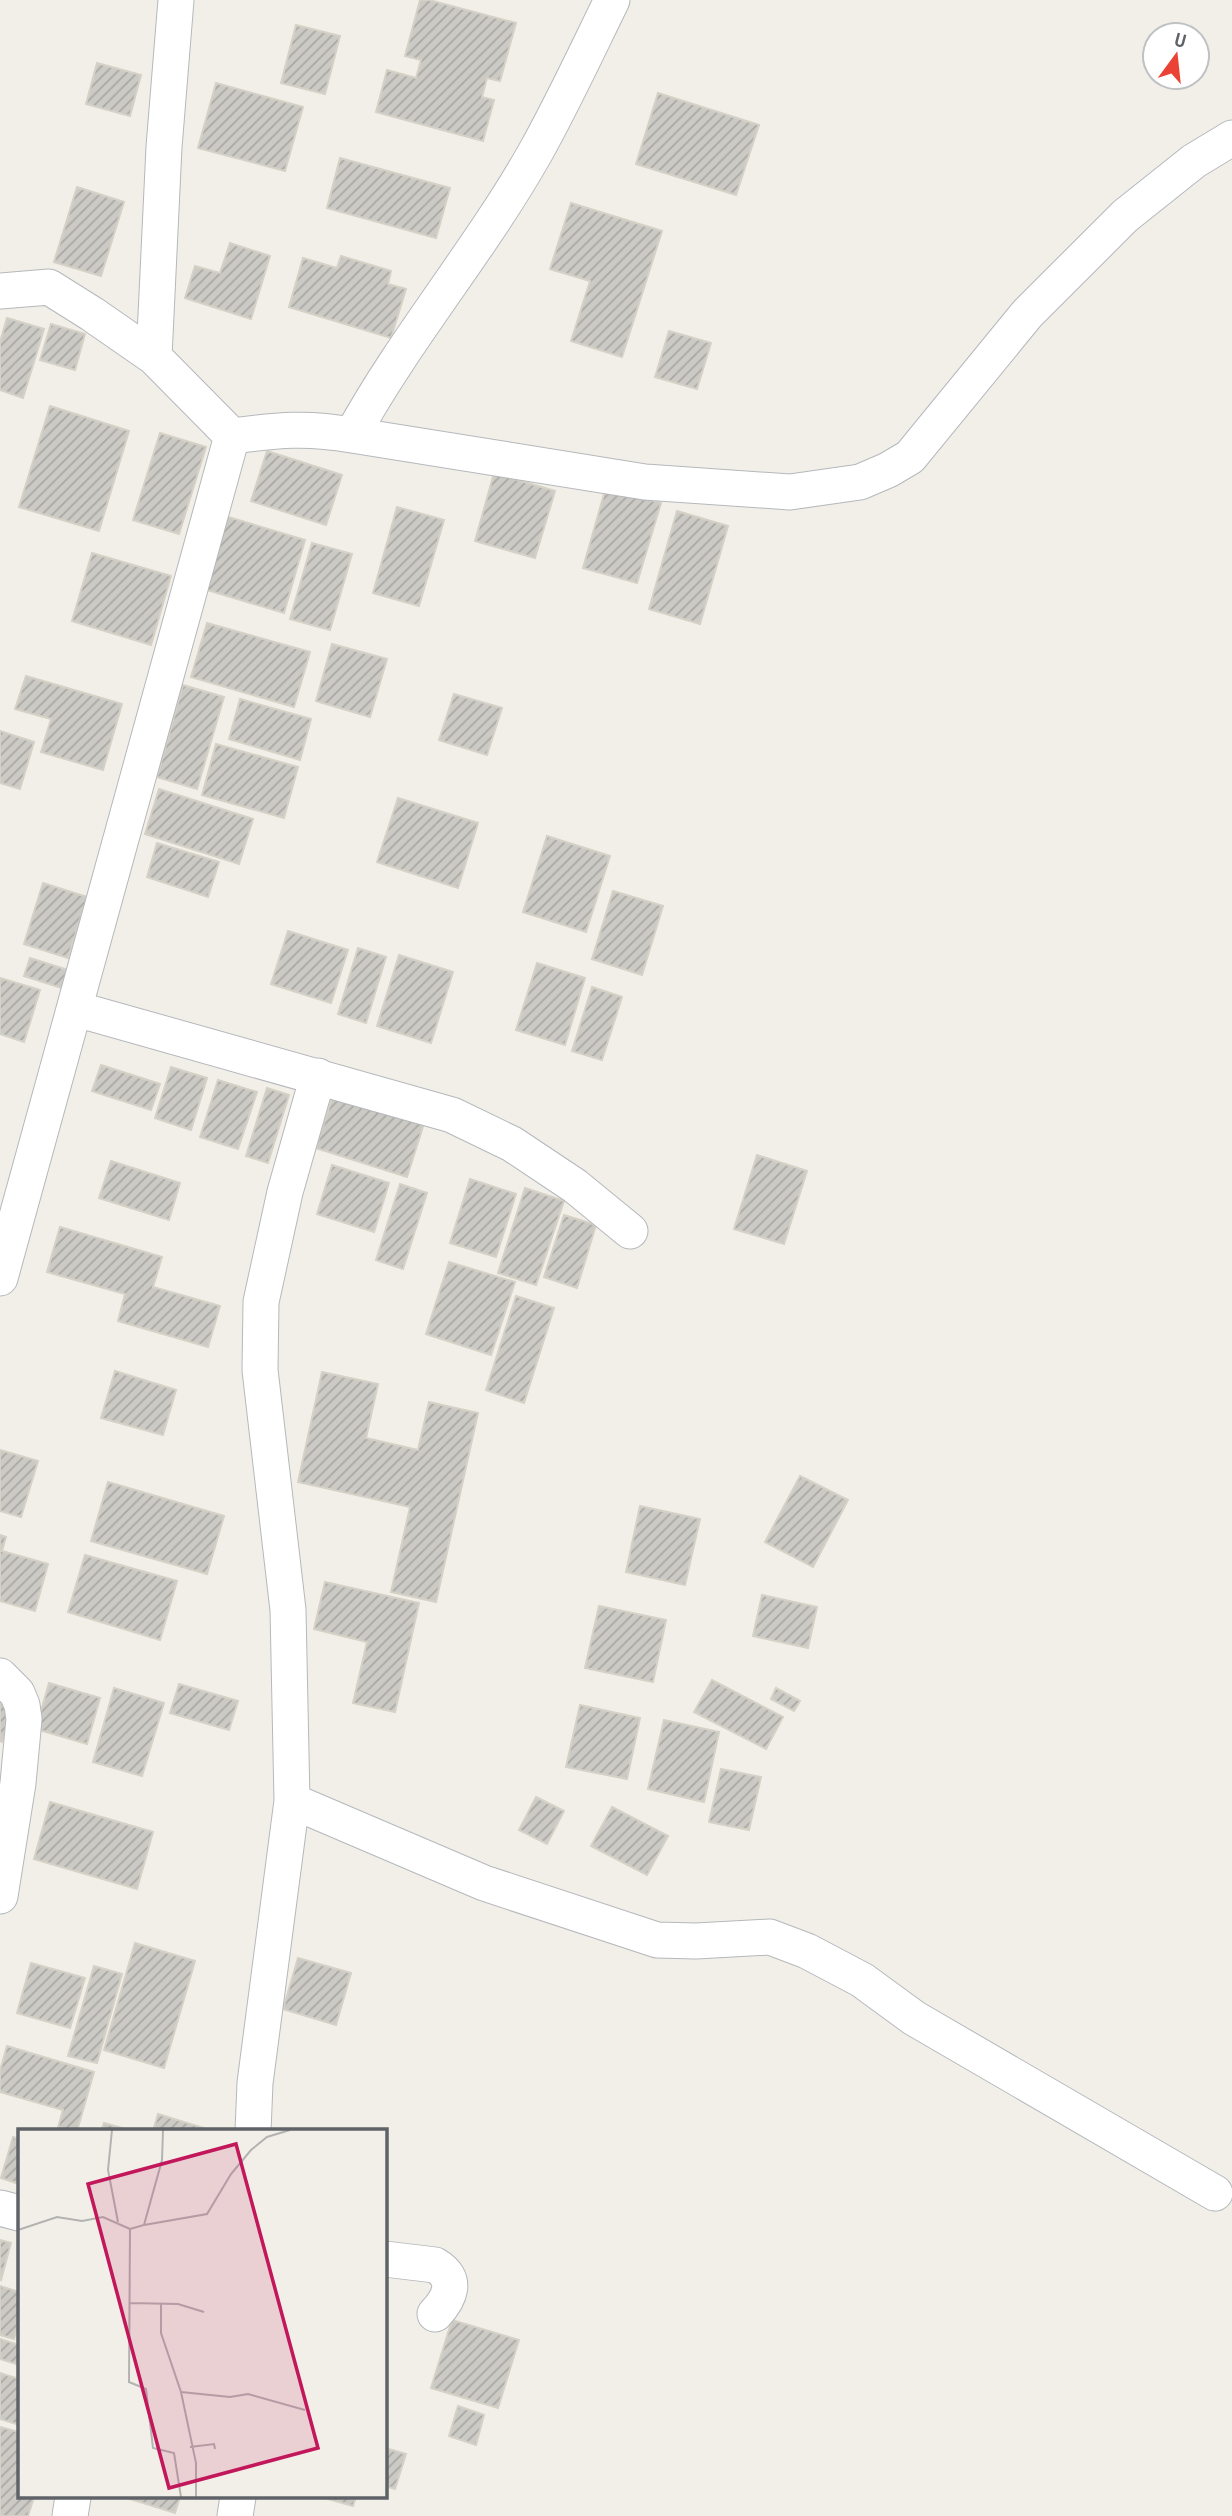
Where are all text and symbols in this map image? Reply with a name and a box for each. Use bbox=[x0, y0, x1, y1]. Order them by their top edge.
north arrow bbox=[1141, 21, 1211, 91]
text: U bbox=[1172, 26, 1189, 54]
inset map bbox=[18, 2129, 387, 2498]

